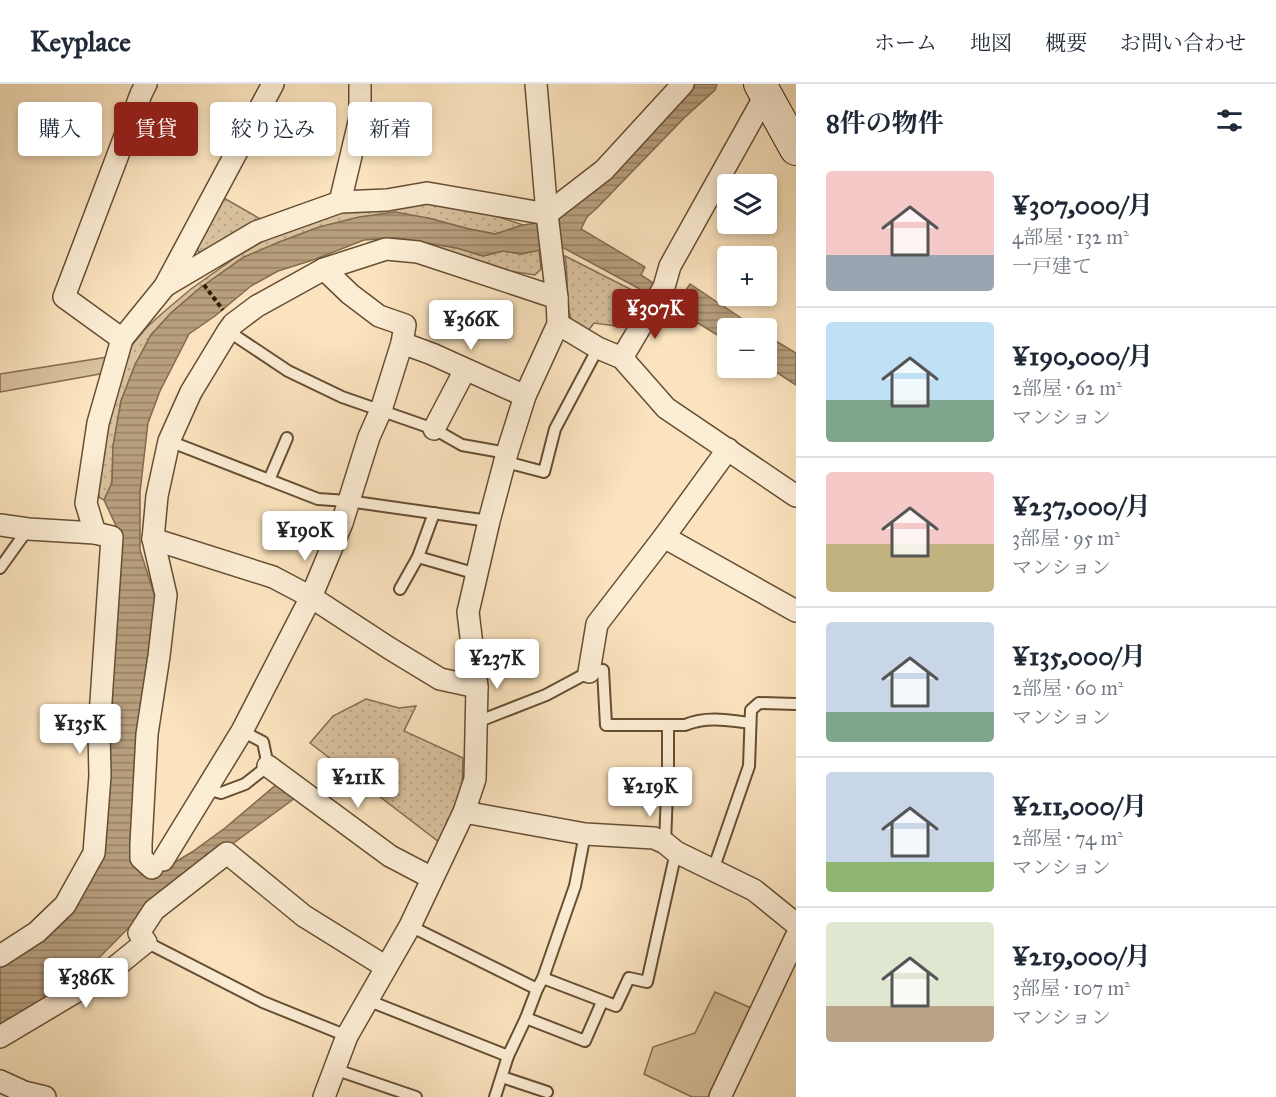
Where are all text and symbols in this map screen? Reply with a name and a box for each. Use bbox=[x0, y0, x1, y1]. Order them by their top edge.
text: Keyplace bbox=[30, 24, 131, 59]
text: ホーム bbox=[874, 30, 937, 56]
text: 地図 bbox=[970, 30, 1012, 56]
text: 概要 bbox=[1045, 30, 1087, 56]
text: お問い合わせ bbox=[1120, 30, 1246, 56]
chip: 購入 bbox=[18, 102, 102, 156]
chip: 賃貸 bbox=[114, 102, 198, 156]
chip: 絞り込み bbox=[210, 102, 336, 156]
chip: 新着 bbox=[348, 102, 432, 156]
icon: filters bbox=[1213, 104, 1246, 137]
text: 8件の物件 bbox=[826, 107, 944, 139]
map controls bbox=[717, 174, 777, 378]
button: layers bbox=[717, 174, 777, 234]
text: ¥307,000/月 bbox=[1012, 189, 1153, 221]
icon: home bbox=[874, 195, 946, 267]
text: 4部屋 · 132 m² bbox=[1012, 225, 1129, 249]
button: + bbox=[717, 246, 777, 306]
text: 一戸建て bbox=[1012, 254, 1092, 278]
pin: ¥307K bbox=[613, 289, 697, 340]
text: ¥307K bbox=[626, 296, 684, 320]
pin: ¥366K bbox=[429, 300, 513, 351]
text: ¥366K bbox=[443, 307, 499, 331]
button: − bbox=[717, 318, 777, 378]
text: ¥190,000/月 bbox=[1012, 340, 1153, 372]
icon: home bbox=[874, 346, 946, 418]
text: 2部屋 · 62 m² bbox=[1012, 376, 1122, 400]
text: マンション bbox=[1012, 405, 1111, 429]
text: ¥237,000/月 bbox=[1012, 490, 1151, 522]
icon: home bbox=[874, 496, 946, 568]
pin: ¥190K bbox=[263, 511, 347, 562]
text: ¥190K bbox=[276, 518, 334, 542]
text: 3部屋 · 95 m² bbox=[1012, 526, 1120, 550]
text: マンション bbox=[1012, 555, 1111, 579]
pin: ¥237K bbox=[455, 639, 539, 690]
text: ¥135,000/月 bbox=[1012, 640, 1146, 672]
text: ¥237K bbox=[469, 646, 525, 670]
icon: home bbox=[874, 646, 946, 718]
text: 2部屋 · 60 m² bbox=[1012, 676, 1124, 700]
pin: ¥135K bbox=[38, 704, 122, 755]
text: マンション bbox=[1012, 705, 1111, 729]
text: ¥135K bbox=[54, 711, 106, 735]
pin: ¥211K bbox=[316, 758, 400, 809]
text: ¥211K bbox=[332, 765, 385, 789]
pin: ¥219K bbox=[608, 767, 692, 818]
text: ¥219K bbox=[622, 774, 678, 798]
text: ¥211,000/月 bbox=[1012, 790, 1148, 822]
icon: home bbox=[874, 796, 946, 868]
text: 2部屋 · 74 m² bbox=[1012, 826, 1123, 850]
text: マンション bbox=[1012, 855, 1111, 879]
text: ¥219,000/月 bbox=[1012, 940, 1151, 972]
icon: home bbox=[874, 946, 946, 1018]
pin: ¥386K bbox=[44, 958, 128, 1009]
text: ¥386K bbox=[58, 965, 114, 989]
text: 3部屋 · 107 m² bbox=[1012, 976, 1130, 1000]
text: マンション bbox=[1012, 1005, 1111, 1029]

